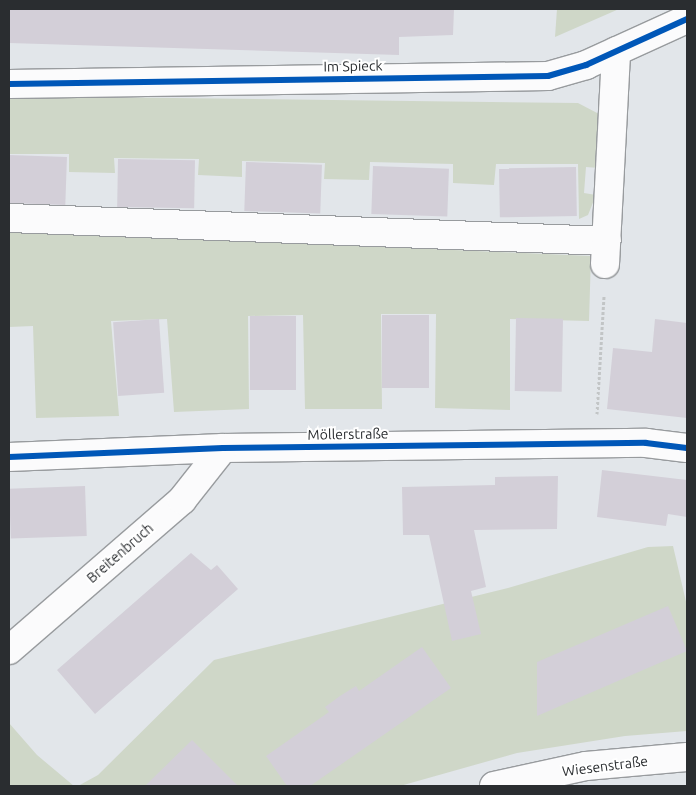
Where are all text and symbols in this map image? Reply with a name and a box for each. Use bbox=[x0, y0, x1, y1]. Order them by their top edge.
street label: Im Spieck bbox=[323, 57, 383, 75]
street label: Möllerstraße bbox=[307, 425, 389, 443]
street label: Breitenbruch bbox=[83, 520, 157, 586]
street label: Wiesenstraße bbox=[561, 752, 649, 780]

